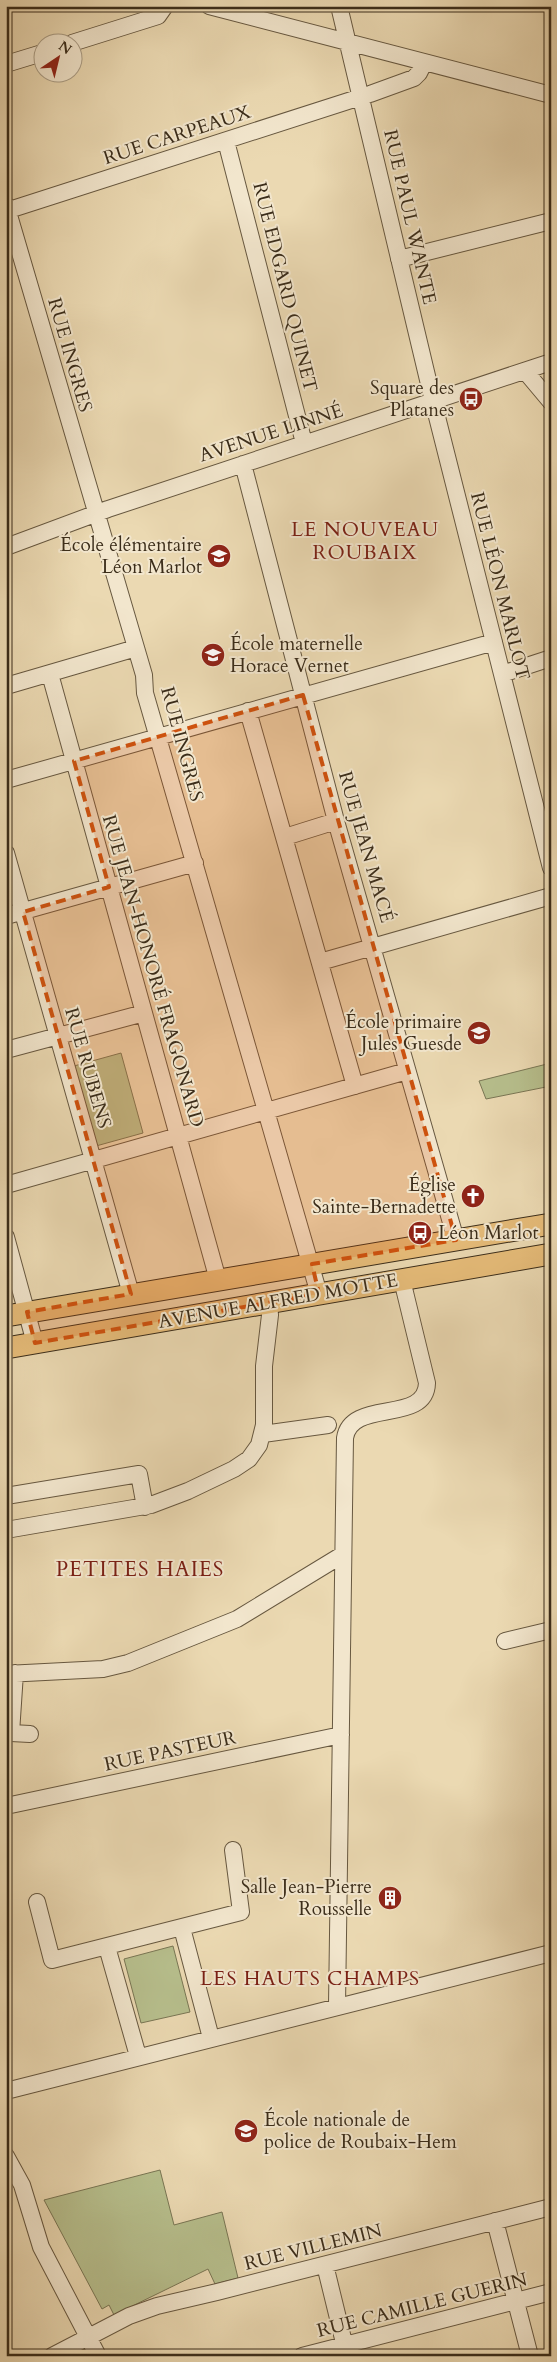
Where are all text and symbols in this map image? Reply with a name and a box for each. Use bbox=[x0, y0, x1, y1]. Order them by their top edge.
north arrow bbox=[32, 32, 82, 82]
text: N bbox=[55, 36, 76, 59]
street label: RUE CARPEAUX bbox=[100, 99, 254, 171]
street label: RUE PAUL WANTE bbox=[377, 127, 443, 307]
street label: RUE EDGARD QUINET bbox=[246, 179, 324, 395]
street label: RUE INGRES bbox=[41, 295, 99, 415]
place label: Square des Platanes bbox=[370, 375, 454, 423]
bus stop icon: Square des Platanes bbox=[458, 386, 484, 412]
street label: AVENUE LINNÉ bbox=[196, 397, 346, 469]
street label: RUE LÉON MARLOT bbox=[464, 489, 536, 683]
district label: LE NOUVEAU ROUBAIX bbox=[291, 516, 439, 566]
place label: École élémentaire Léon Marlot bbox=[60, 532, 202, 580]
school or university icon: École élémentaire Léon Marlot bbox=[206, 543, 232, 569]
place label: École maternelle Horace Vernet bbox=[230, 631, 363, 679]
school or university icon: École maternelle Horace Vernet bbox=[200, 642, 226, 668]
street label: RUE INGRES bbox=[154, 684, 210, 804]
street label: RUE JEAN MACÉ bbox=[332, 768, 400, 926]
street label: RUE JEAN-HONORÉ FRAGONARD bbox=[96, 812, 210, 1130]
street label: RUE RUBENS bbox=[58, 1005, 118, 1131]
place label: École primaire Jules Guesde bbox=[345, 1009, 462, 1057]
school or university icon: École primaire Jules Guesde bbox=[466, 1020, 492, 1046]
place label: Église Sainte-Bernadette bbox=[312, 1172, 456, 1220]
church icon: Église Sainte-Bernadette bbox=[460, 1183, 486, 1209]
bus stop icon: Léon Marlot bbox=[407, 1220, 433, 1246]
place label: Léon Marlot bbox=[438, 1220, 538, 1246]
street label: AVENUE ALFRED MOTTE bbox=[156, 1267, 400, 1335]
district label: PETITES HAIES bbox=[56, 1555, 224, 1584]
street label: RUE PASTEUR bbox=[102, 1724, 239, 1778]
place label: Salle Jean-Pierre Rousselle bbox=[241, 1874, 372, 1922]
building icon: Salle Jean-Pierre Rousselle bbox=[377, 1885, 403, 1911]
district label: LES HAUTS CHAMPS bbox=[200, 1965, 420, 1992]
place label: École nationale de police de Roubaix-Hem bbox=[264, 2107, 458, 2155]
school or university icon: École nationale de police de Roubaix-Hem bbox=[233, 2118, 259, 2144]
street label: RUE VILLEMIN bbox=[241, 2217, 385, 2277]
street label: RUE CAMILLE GUERIN bbox=[314, 2266, 530, 2344]

